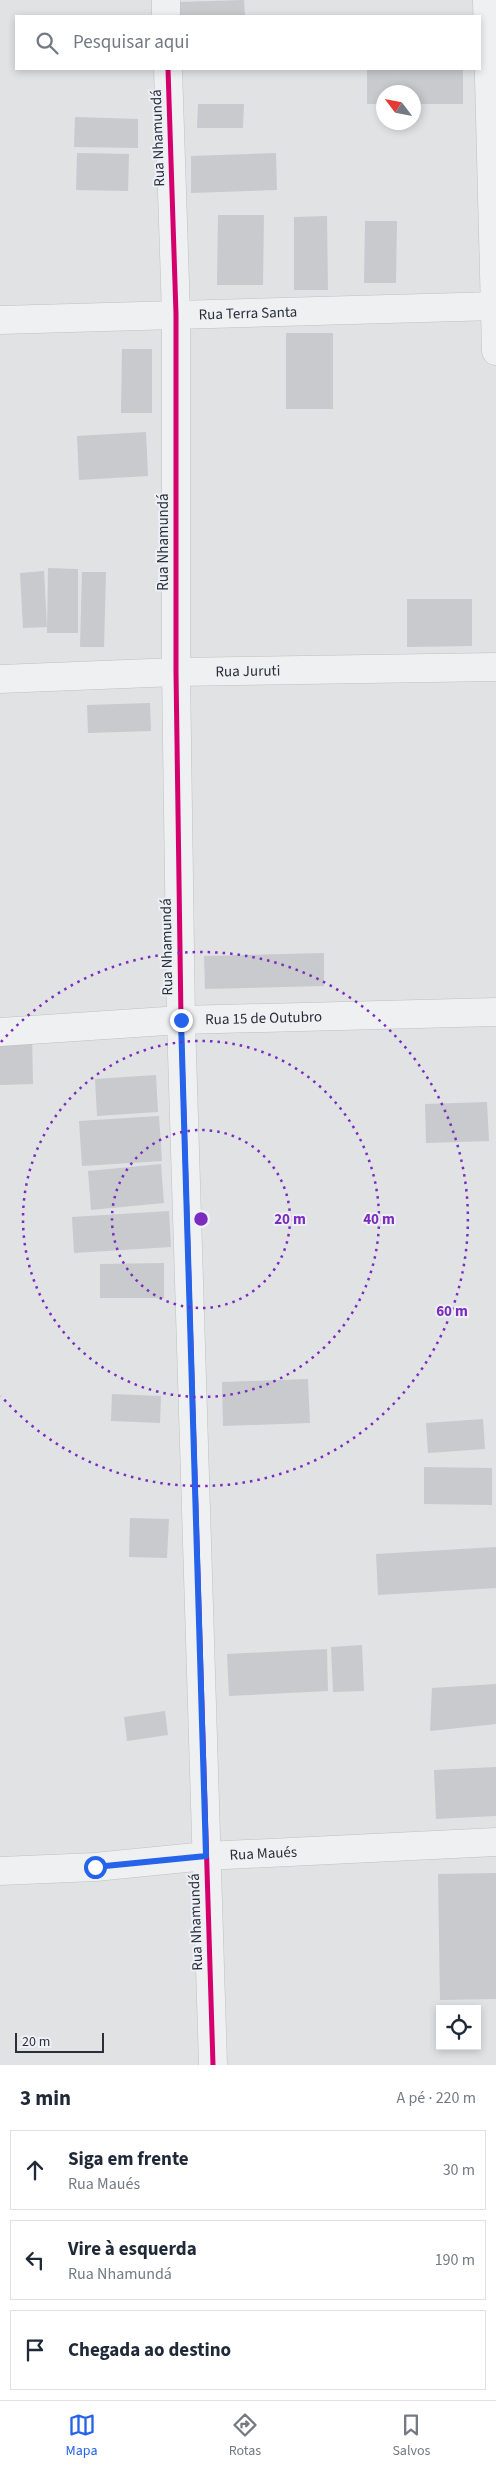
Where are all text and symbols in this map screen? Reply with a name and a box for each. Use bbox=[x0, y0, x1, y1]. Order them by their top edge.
search box bbox=[15, 15, 481, 70]
icon: search bbox=[33, 29, 61, 57]
text: Pesquisar aqui bbox=[73, 29, 189, 56]
north arrow bbox=[376, 85, 421, 130]
street label: Rua Nhamundá bbox=[146, 89, 170, 187]
street label: Rua Terra Santa bbox=[198, 301, 297, 325]
street label: Rua Nhamundá bbox=[153, 493, 174, 591]
street label: Rua Juruti bbox=[215, 660, 280, 682]
street label: Rua Nhamundá bbox=[156, 898, 178, 996]
street label: Rua 15 de Outubro bbox=[205, 1006, 322, 1030]
route end bbox=[170, 1009, 193, 1032]
text: 20 m bbox=[274, 1209, 306, 1230]
text: 40 m bbox=[363, 1209, 395, 1230]
centre of rings bbox=[192, 1210, 210, 1228]
text: 60 m bbox=[436, 1301, 468, 1322]
street label: Rua Maués bbox=[229, 1841, 298, 1865]
route start bbox=[84, 1856, 107, 1879]
street label: Rua Nhamundá bbox=[184, 1873, 208, 1971]
map controls bbox=[436, 2005, 481, 2050]
button: locate bbox=[436, 2005, 481, 2050]
scale bar bbox=[15, 2030, 104, 2053]
text: 20 m bbox=[22, 2032, 50, 2052]
text: 3 min bbox=[20, 2083, 71, 2113]
text: A pé · 220 m bbox=[397, 2087, 476, 2109]
text: Siga em frente bbox=[68, 2146, 189, 2173]
icon: ahead bbox=[21, 2156, 49, 2184]
text: 30 m bbox=[443, 2159, 475, 2181]
text: Rua Maués bbox=[68, 2173, 140, 2195]
text: Vire à esquerda bbox=[68, 2236, 197, 2263]
icon: left bbox=[21, 2246, 49, 2274]
text: 190 m bbox=[435, 2249, 475, 2271]
text: Rua Nhamundá bbox=[68, 2263, 172, 2285]
icon: arrive bbox=[21, 2336, 49, 2364]
text: Chegada ao destino bbox=[68, 2337, 231, 2364]
tab: Mapa bbox=[66, 2411, 97, 2461]
tab: Rotas bbox=[229, 2411, 261, 2461]
tab: Salvos bbox=[392, 2411, 430, 2461]

